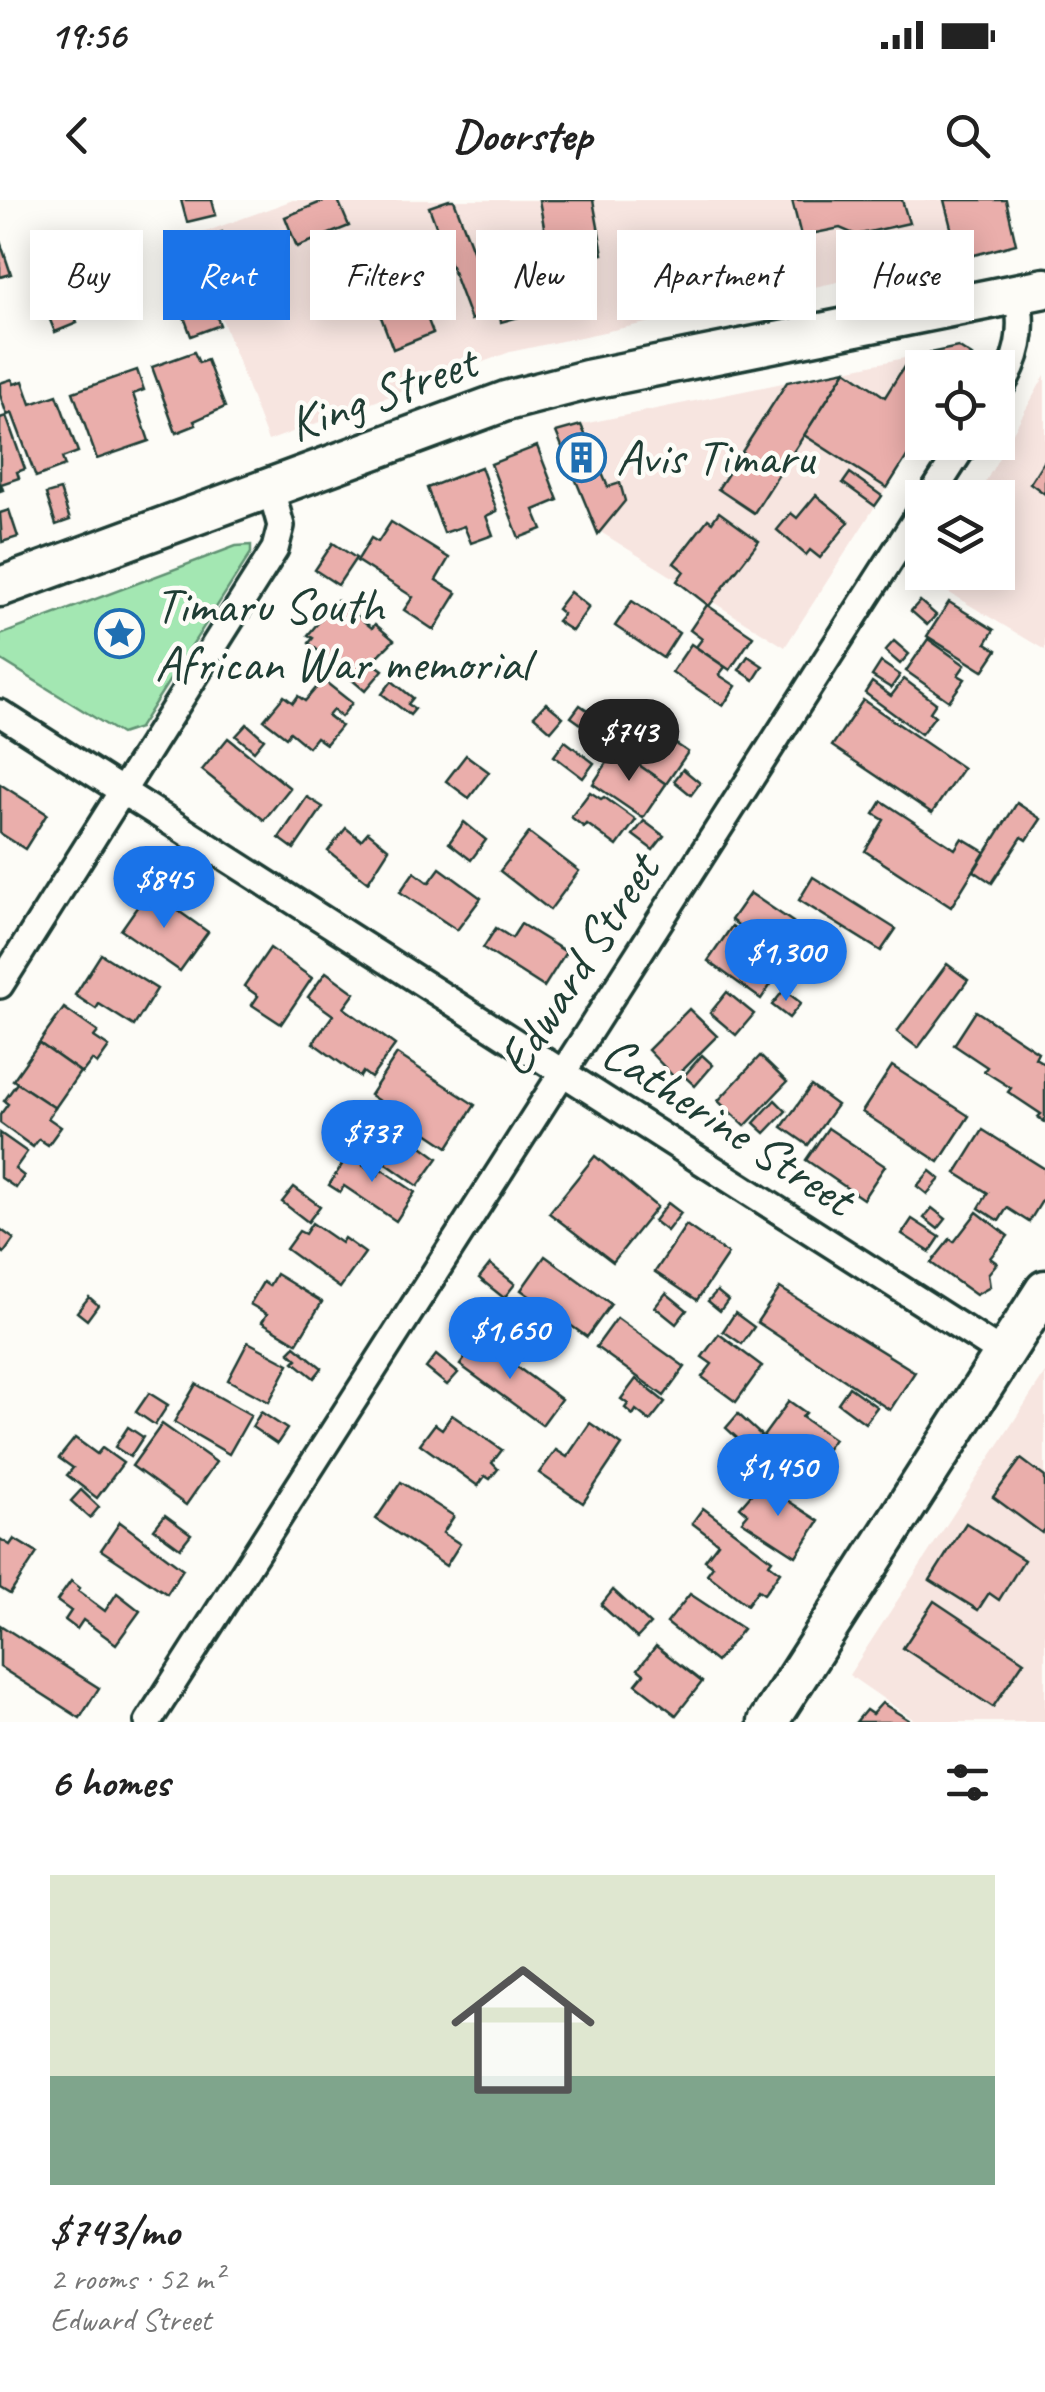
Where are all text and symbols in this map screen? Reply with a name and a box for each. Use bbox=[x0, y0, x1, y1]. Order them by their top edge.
text: 19:56 bbox=[50, 12, 126, 59]
text: Doorstep bbox=[453, 107, 592, 164]
icon: back bbox=[50, 108, 105, 163]
icon: search bbox=[940, 108, 995, 163]
chip: Buy bbox=[30, 230, 143, 320]
chip: Rent bbox=[163, 230, 290, 320]
chip: Filters bbox=[310, 230, 456, 320]
chip: New bbox=[476, 230, 597, 320]
chip: Apartment bbox=[617, 230, 816, 320]
chip: House bbox=[836, 230, 974, 320]
street label: King Street bbox=[280, 329, 489, 456]
map controls bbox=[905, 350, 1015, 590]
button: locate bbox=[905, 350, 1015, 460]
place label: Avis Timaru bbox=[616, 426, 816, 489]
building icon: Avis Timaru bbox=[555, 431, 607, 483]
button: layers bbox=[905, 480, 1015, 590]
place label: Timaru South African War memorial bbox=[155, 574, 538, 695]
place icon: Timaru South African War memorial bbox=[94, 608, 146, 660]
pin: $743 bbox=[570, 699, 688, 784]
text: $743 bbox=[600, 711, 658, 752]
street label: Edward Street bbox=[483, 839, 675, 1088]
pin: $845 bbox=[105, 846, 223, 931]
text: $845 bbox=[135, 858, 193, 899]
pin: $1,300 bbox=[705, 919, 867, 1004]
text: $1,300 bbox=[747, 931, 825, 972]
street label: Catherine Street bbox=[590, 1020, 869, 1232]
pin: $737 bbox=[313, 1100, 431, 1185]
text: $737 bbox=[343, 1112, 401, 1153]
pin: $1,650 bbox=[429, 1297, 591, 1382]
text: $1,650 bbox=[471, 1309, 549, 1350]
pin: $1,450 bbox=[697, 1434, 859, 1519]
text: $1,450 bbox=[739, 1446, 817, 1487]
icon: filters bbox=[940, 1755, 995, 1810]
text: 6 homes bbox=[50, 1756, 169, 1809]
icon: home bbox=[433, 1940, 613, 2120]
text: $743/mo bbox=[50, 2205, 179, 2258]
text: 2 rooms · 52 m² bbox=[50, 2258, 223, 2299]
text: Edward Street bbox=[50, 2299, 211, 2340]

